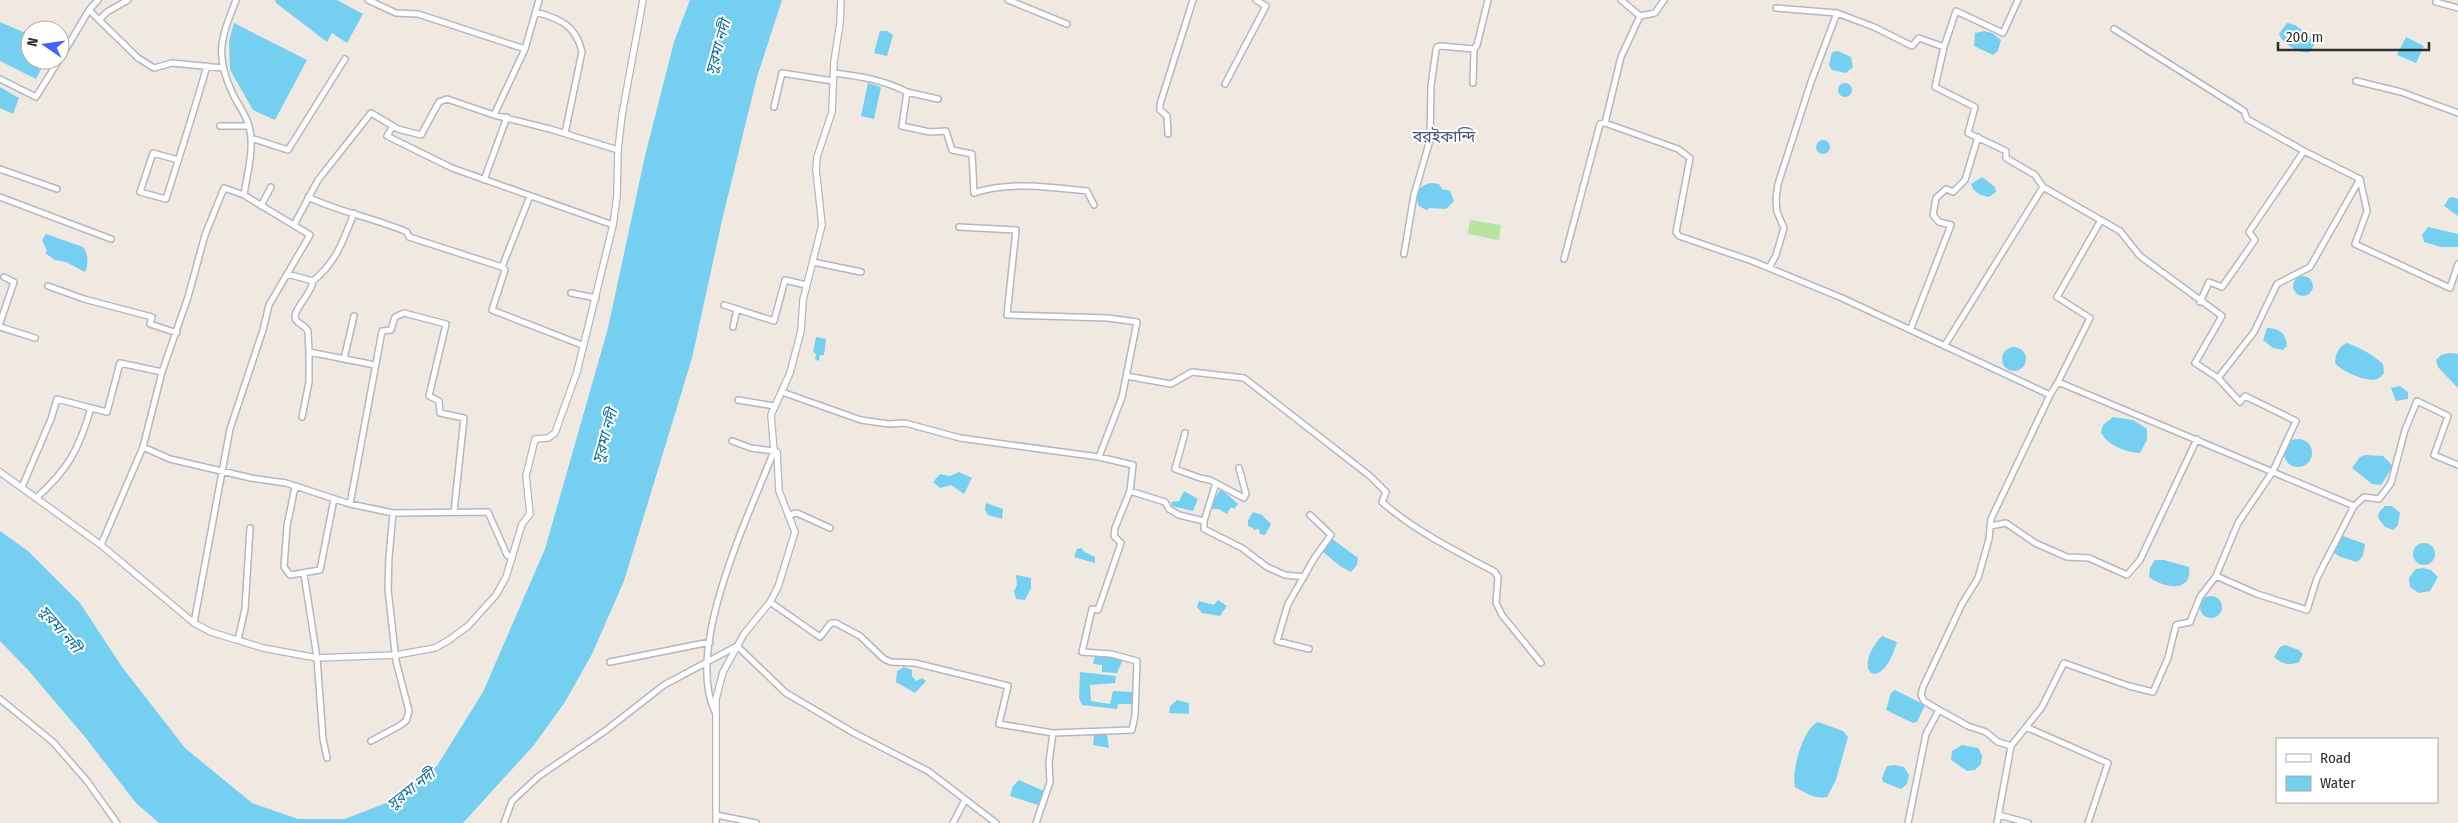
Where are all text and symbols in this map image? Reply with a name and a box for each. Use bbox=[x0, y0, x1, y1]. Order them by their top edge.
water label: সুরমা নদী bbox=[702, 15, 735, 77]
north arrow bbox=[20, 20, 70, 70]
scale bar bbox=[2278, 20, 2429, 52]
text: 200 m bbox=[2286, 28, 2323, 46]
text: N bbox=[24, 36, 42, 48]
district label: বরইকান্দি bbox=[1412, 127, 1476, 146]
water label: সুরমা নদী bbox=[589, 404, 622, 466]
water label: সুরমা নদী bbox=[35, 602, 87, 659]
legend bbox=[2276, 738, 2438, 803]
text: Road bbox=[2320, 749, 2351, 767]
water label: সুরমা নদী bbox=[383, 763, 441, 813]
text: Water bbox=[2320, 774, 2356, 792]

